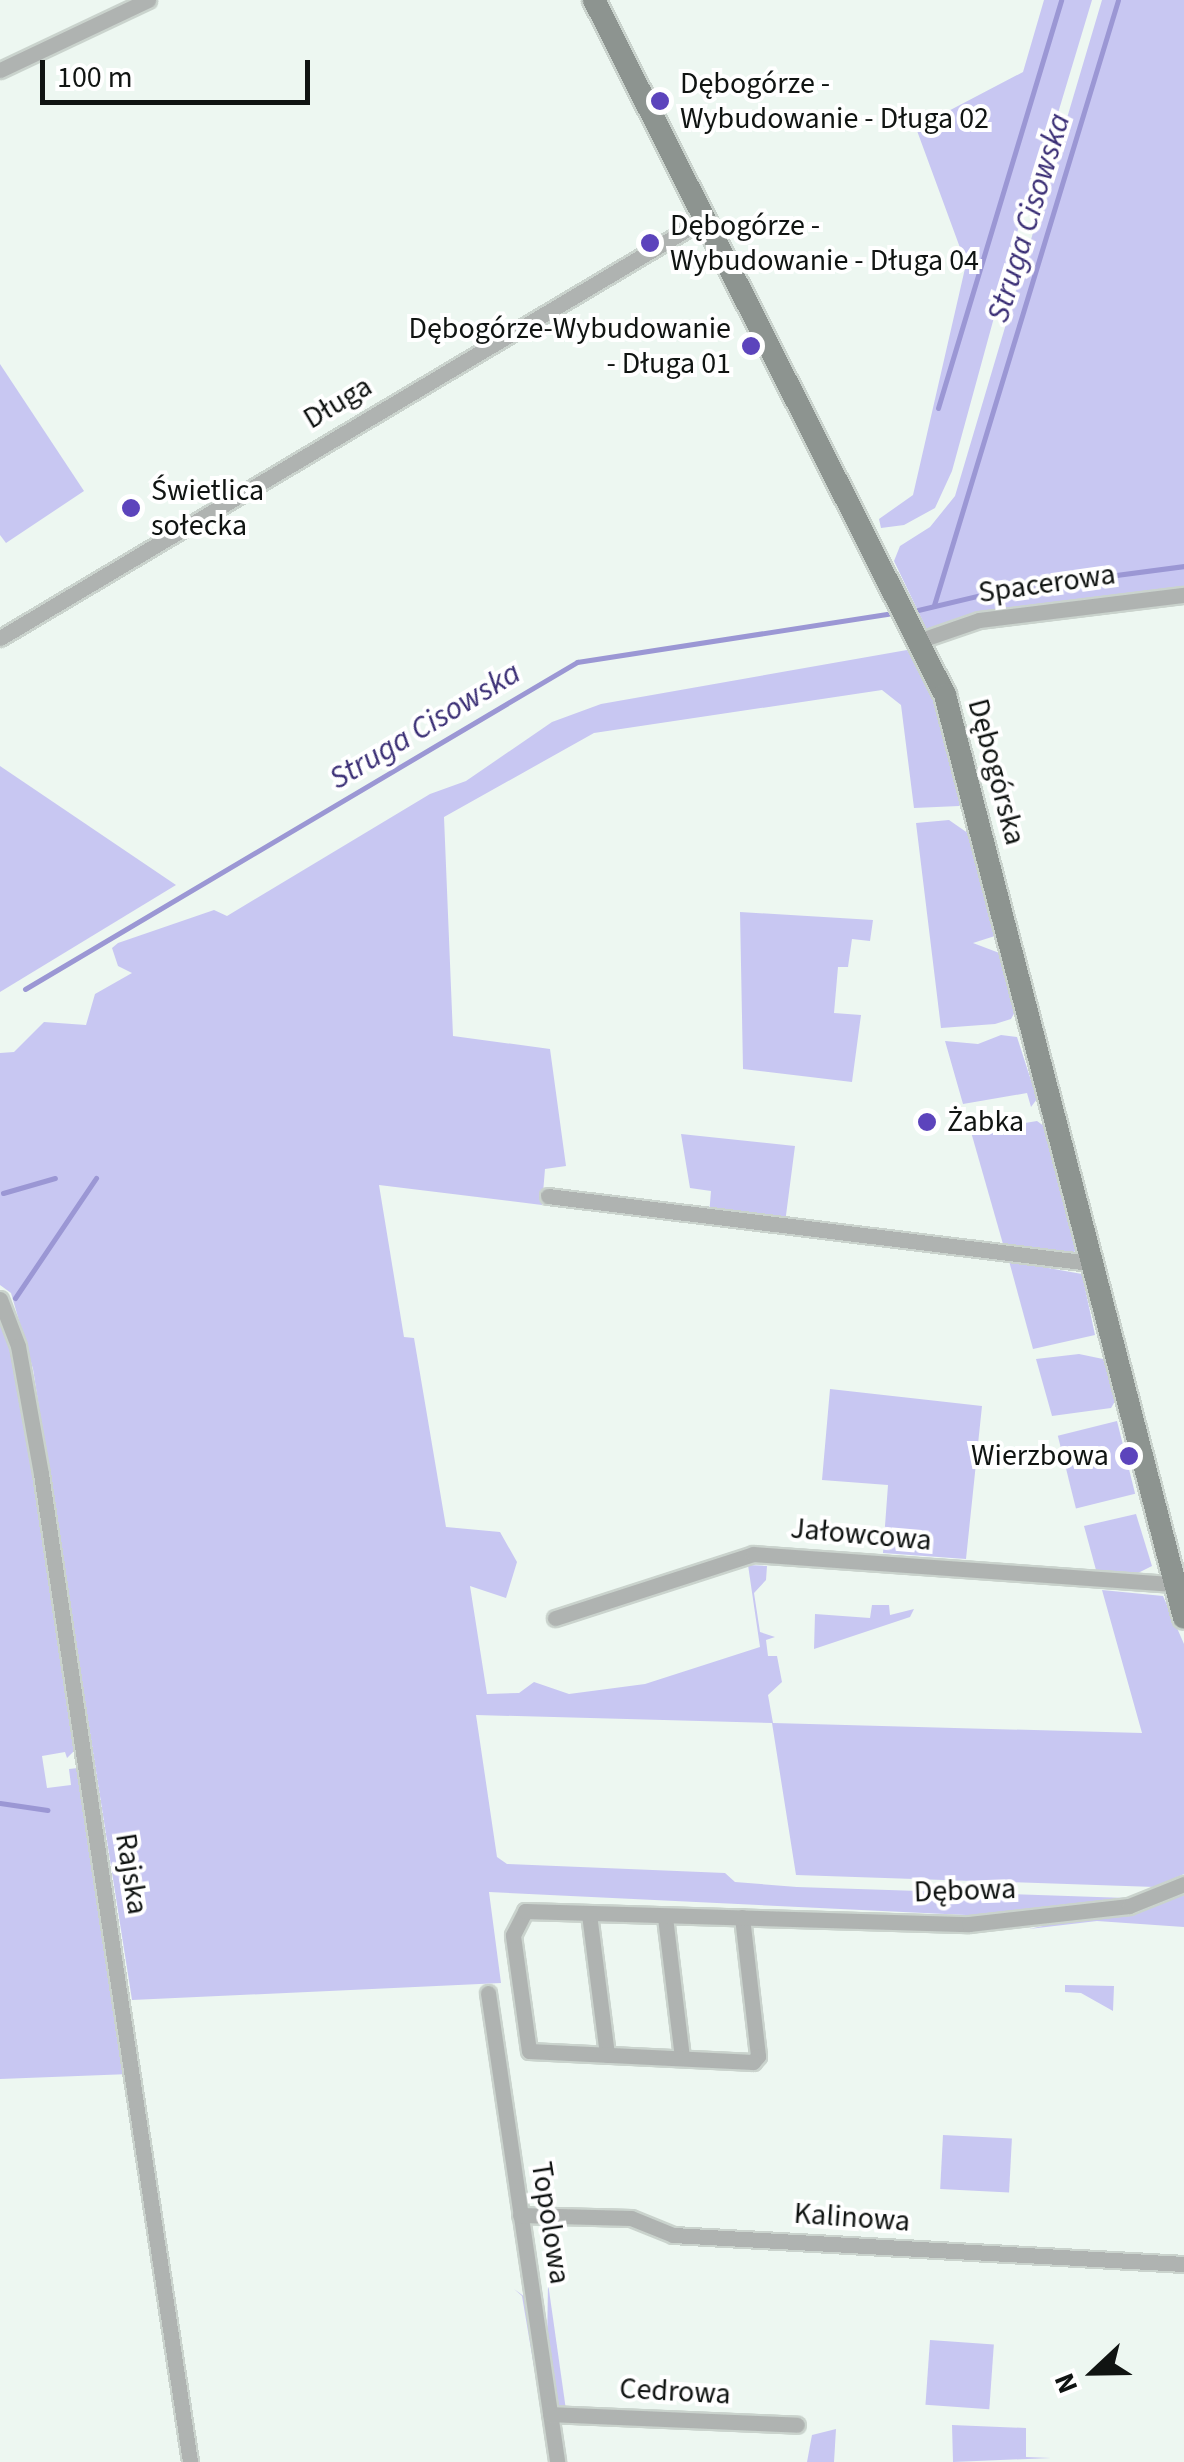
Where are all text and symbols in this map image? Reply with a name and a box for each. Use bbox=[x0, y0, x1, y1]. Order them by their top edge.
scale bar bbox=[45, 40, 315, 102]
text: 100 m bbox=[57, 56, 133, 99]
place label: Dębogórze - Wybudowanie - Długa 02 bbox=[680, 66, 989, 136]
marker: Dębogórze - Wybudowanie - Długa 02 bbox=[649, 90, 671, 112]
water label: Struga Cisowska bbox=[979, 109, 1079, 327]
place label: Dębogórze - Wybudowanie - Długa 04 bbox=[670, 208, 979, 278]
marker: Dębogórze - Wybudowanie - Długa 04 bbox=[639, 232, 661, 254]
place label: Dębogórze-Wybudowanie - Długa 01 bbox=[409, 311, 731, 382]
marker: Dębogórze-Wybudowanie - Długa 01 bbox=[740, 335, 762, 357]
street label: Długa bbox=[297, 369, 379, 437]
place label: Świetlica sołecka bbox=[151, 473, 264, 544]
marker: Świetlica sołecka bbox=[120, 497, 142, 519]
street label: Spacerowa bbox=[976, 557, 1118, 611]
water label: Struga Cisowska bbox=[322, 654, 528, 798]
street label: Dębogórska bbox=[959, 695, 1033, 849]
place label: Żabka bbox=[947, 1104, 1024, 1140]
marker: Żabka bbox=[916, 1111, 938, 1133]
place label: Wierzbowa bbox=[971, 1438, 1109, 1474]
marker: Wierzbowa bbox=[1118, 1445, 1140, 1467]
street label: Jałowcowa bbox=[789, 1511, 933, 1559]
street label: Rajska bbox=[107, 1831, 155, 1917]
street label: Dębowa bbox=[913, 1871, 1017, 1911]
street label: Topolowa bbox=[523, 2159, 577, 2287]
street label: Kalinowa bbox=[793, 2196, 911, 2240]
north arrow bbox=[1044, 2322, 1144, 2422]
text: N bbox=[1044, 2367, 1088, 2399]
street label: Cedrowa bbox=[618, 2371, 732, 2413]

